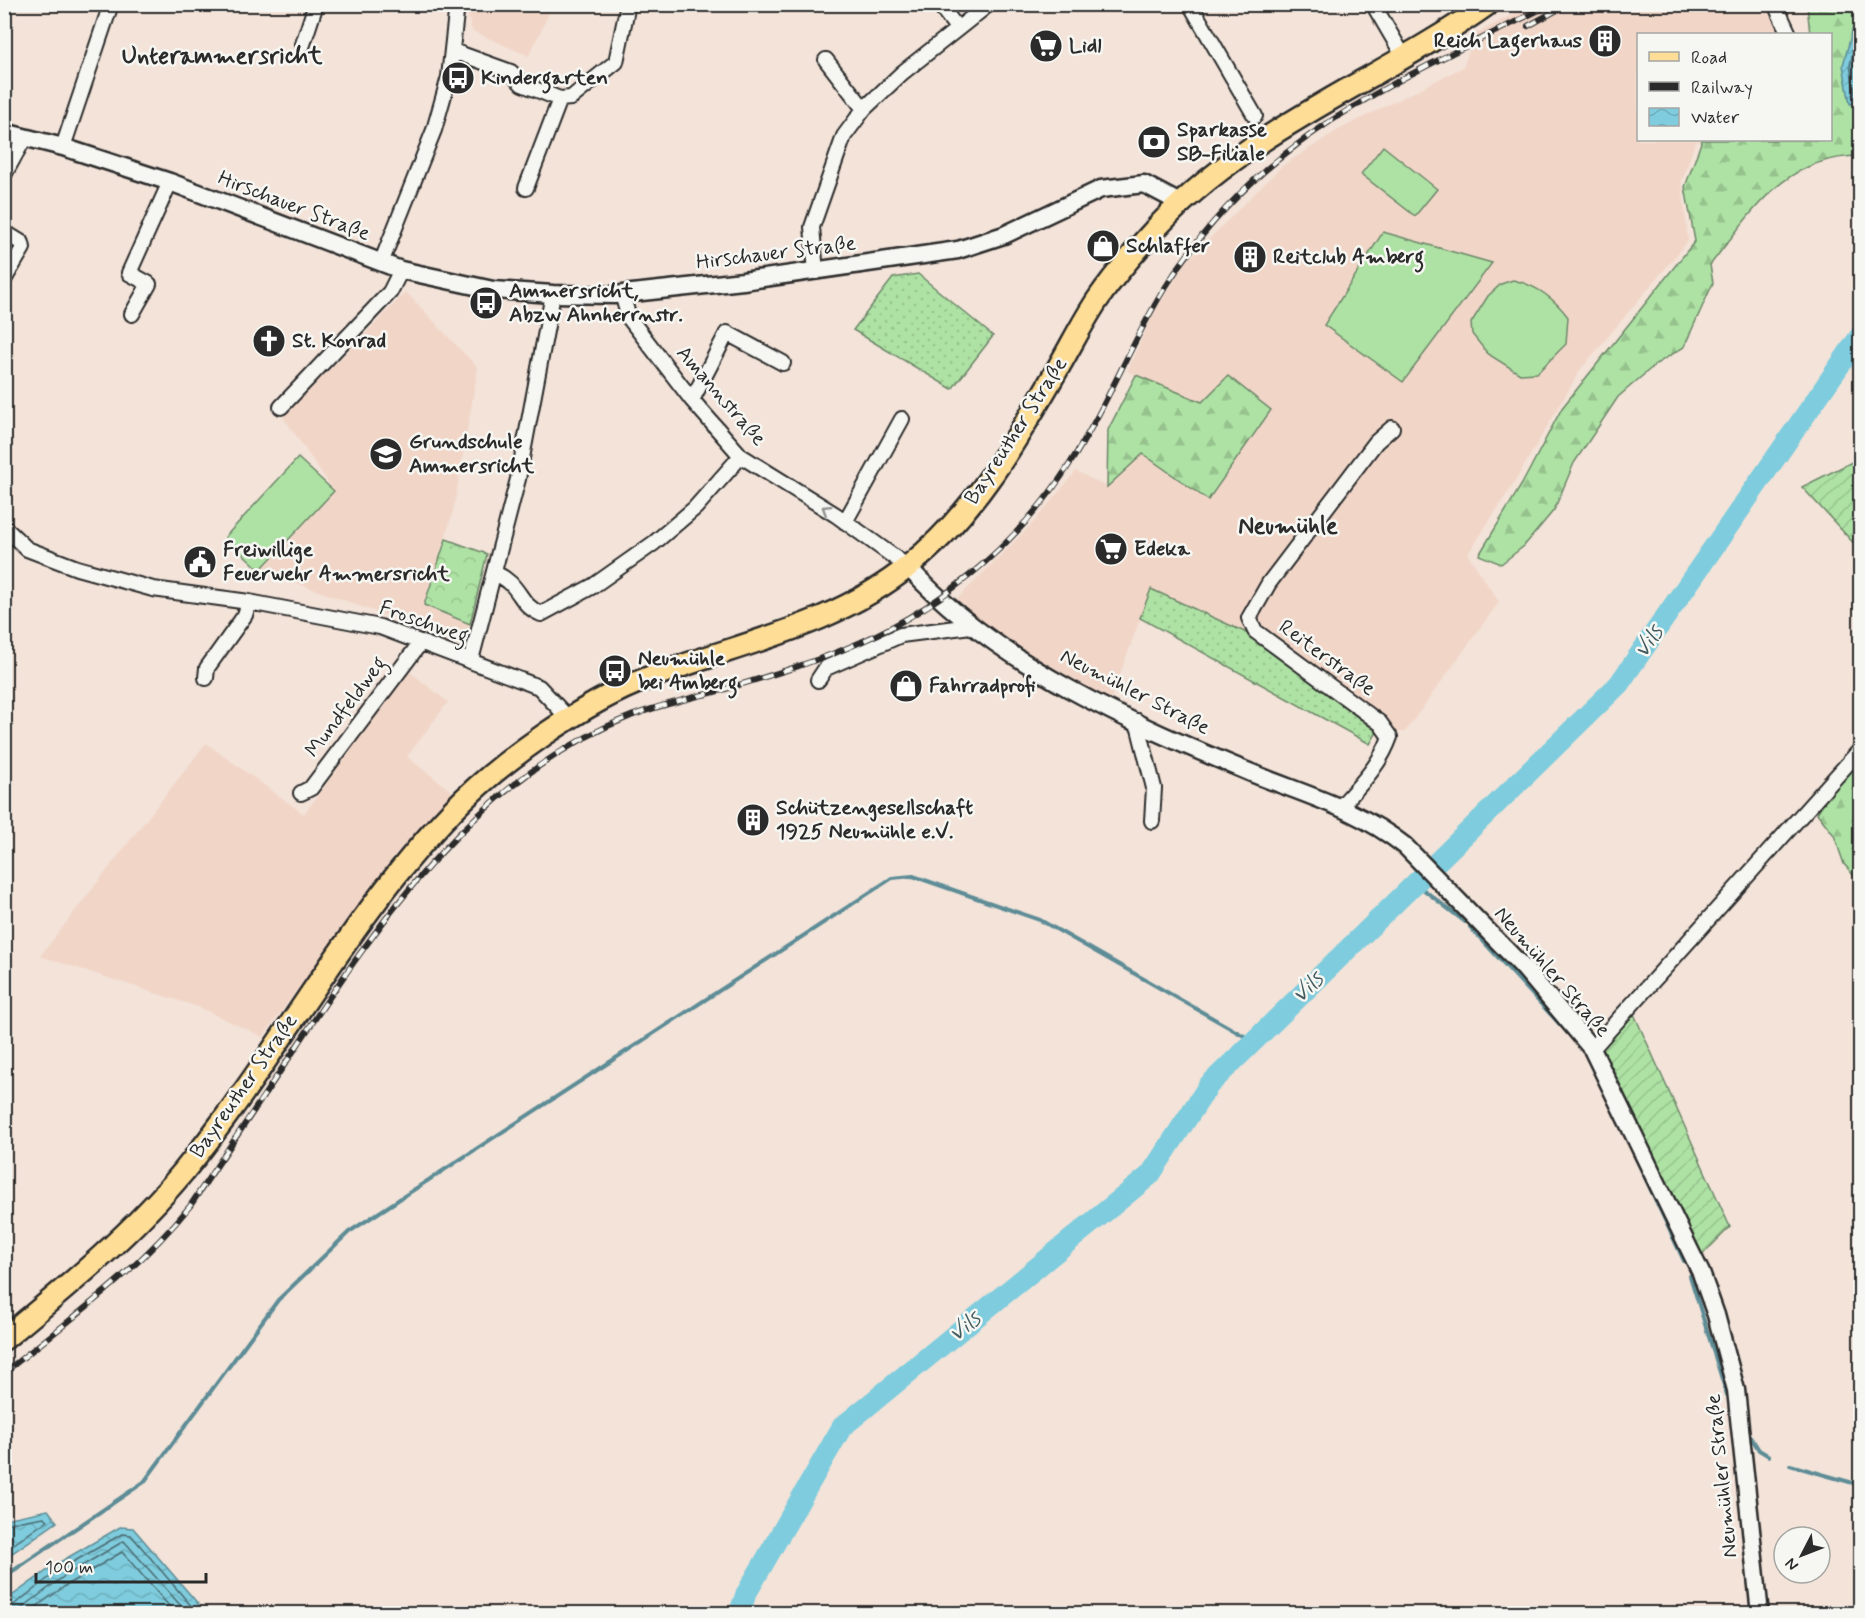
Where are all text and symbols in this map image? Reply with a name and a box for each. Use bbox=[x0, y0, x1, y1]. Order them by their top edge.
building icon: Reich Lagerhaus bbox=[1587, 23, 1623, 59]
place label: Reich Lagerhaus bbox=[1434, 27, 1583, 57]
supermarket icon: Lidl bbox=[1028, 28, 1064, 64]
place label: Lidl bbox=[1069, 32, 1101, 60]
legend bbox=[1637, 33, 1832, 141]
district label: Unterammersricht bbox=[122, 41, 323, 72]
text: Road bbox=[1691, 46, 1727, 70]
bus stop icon: Kindergarten bbox=[440, 60, 476, 96]
place label: Kindergarten bbox=[481, 64, 608, 94]
text: Railway bbox=[1691, 76, 1753, 100]
text: Water bbox=[1691, 106, 1740, 130]
place label: Sparkasse SB-Filiale bbox=[1177, 116, 1267, 168]
bank icon: Sparkasse SB-Filiale bbox=[1136, 124, 1172, 160]
street label: Hirschauer Straße bbox=[214, 164, 374, 248]
shop icon: Schlaffer bbox=[1085, 228, 1121, 264]
street label: Hirschauer Straße bbox=[695, 229, 857, 277]
place label: Schlaffer bbox=[1126, 232, 1210, 260]
building icon: Reitclub Amberg bbox=[1232, 239, 1268, 275]
place label: Reitclub Amberg bbox=[1273, 243, 1424, 273]
place label: Ammersricht, Abzw Ahnherrnstr. bbox=[509, 277, 683, 329]
bus stop icon: Ammersricht, Abzw Ahnherrnstr. bbox=[468, 285, 504, 321]
church icon: St. Konrad bbox=[251, 323, 287, 359]
place label: St. Konrad bbox=[292, 327, 386, 355]
street label: Amannstraße bbox=[670, 340, 772, 452]
street label: Bayreuther Straße bbox=[958, 352, 1074, 510]
place label: Grundschule Ammersricht bbox=[409, 428, 535, 480]
school or university icon: Grundschule Ammersricht bbox=[368, 436, 404, 472]
one-way arrow bbox=[822, 505, 833, 516]
district label: Neumühle bbox=[1238, 511, 1338, 542]
supermarket icon: Edeka bbox=[1093, 531, 1129, 567]
place label: Edeka bbox=[1134, 535, 1191, 563]
place label: Freiwillige Feuerwehr Ammersricht bbox=[223, 536, 450, 588]
public building icon: Freiwillige Feuerwehr Ammersricht bbox=[182, 544, 218, 580]
street label: Froschweg bbox=[375, 594, 472, 652]
street label: Reiterstraße bbox=[1273, 613, 1381, 703]
water label: Vils bbox=[1628, 618, 1671, 664]
street label: Neumühler Straße bbox=[1055, 642, 1215, 742]
place label: Neumühle bei Amberg bbox=[638, 645, 738, 699]
street label: Mundfeldweg bbox=[299, 651, 395, 765]
bus stop icon: Neumühle bei Amberg bbox=[597, 653, 633, 689]
shop icon: Fahrradprofi bbox=[888, 668, 924, 704]
place label: Fahrradprofi bbox=[929, 672, 1036, 700]
place label: Schützengesellschaft 1925 Neumühle e.V. bbox=[776, 794, 973, 846]
building icon: Schützengesellschaft 1925 Neumühle e.V. bbox=[735, 802, 771, 838]
street label: Neumühler Straße bbox=[1487, 901, 1617, 1043]
water label: Vils bbox=[1286, 965, 1331, 1010]
street label: Bayreuther Straße bbox=[184, 1008, 304, 1164]
water label: Vils bbox=[943, 1304, 989, 1348]
street label: Neumühler Straße bbox=[1699, 1393, 1745, 1559]
north arrow bbox=[1772, 1525, 1832, 1585]
scale bar bbox=[36, 1546, 206, 1584]
text: N bbox=[1781, 1553, 1803, 1575]
text: 100 m bbox=[45, 1556, 93, 1580]

